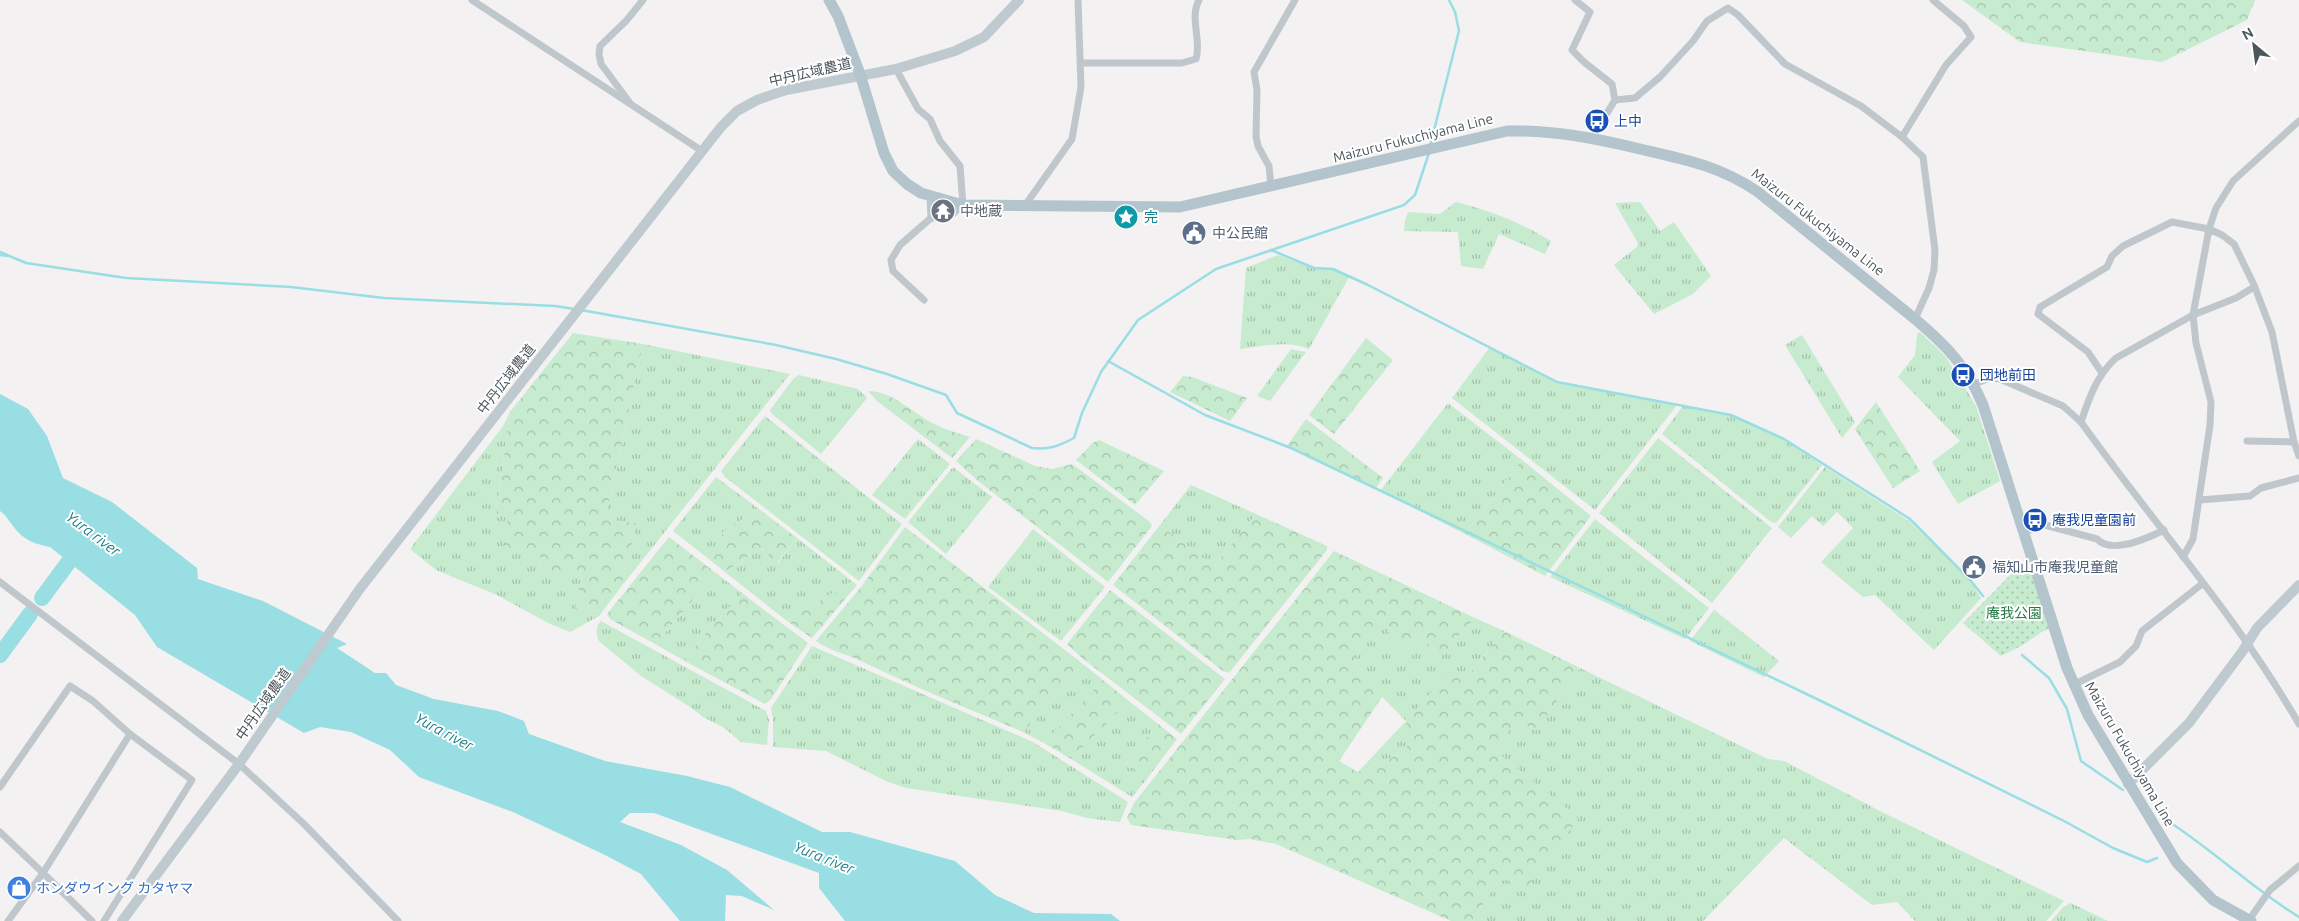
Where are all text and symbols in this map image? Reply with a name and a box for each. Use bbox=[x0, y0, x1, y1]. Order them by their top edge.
north arrow bbox=[2229, 20, 2279, 70]
text: N bbox=[2239, 24, 2256, 43]
street label: 中丹広域農道 bbox=[767, 55, 853, 89]
bus stop icon: 上中 bbox=[1584, 108, 1610, 134]
street label: Maizuru Fukuchiyama Line bbox=[1331, 110, 1495, 166]
place label: 上中 bbox=[1614, 113, 1642, 129]
street label: Maizuru Fukuchiyama Line bbox=[1748, 165, 1888, 279]
temple icon: 中地蔵 bbox=[930, 198, 956, 224]
place label: 中地蔵 bbox=[960, 203, 1002, 219]
place icon: 完 bbox=[1113, 204, 1139, 230]
place label: 完 bbox=[1144, 209, 1158, 225]
public building icon: 中公民館 bbox=[1181, 220, 1207, 246]
place label: 中公民館 bbox=[1212, 225, 1268, 241]
street label: 中丹広域農道 bbox=[474, 341, 538, 417]
bus stop icon: 団地前田 bbox=[1950, 362, 1976, 388]
place label: 団地前田 bbox=[1980, 367, 2036, 383]
bus stop icon: 庵我児童園前 bbox=[2022, 507, 2048, 533]
water label: Yura river bbox=[63, 508, 125, 560]
place label: 庵我児童園前 bbox=[2052, 512, 2136, 528]
public building icon: 福知山市庵我児童館 bbox=[1961, 554, 1987, 580]
place label: 福知山市庵我児童館 bbox=[1992, 559, 2118, 575]
park label: 庵我公園 bbox=[1986, 605, 2042, 621]
street label: 中丹広域農道 bbox=[232, 665, 294, 743]
street label: Maizuru Fukuchiyama Line bbox=[2082, 679, 2178, 829]
water label: Yura river bbox=[412, 709, 477, 755]
water label: Yura river bbox=[792, 838, 858, 878]
shop icon: ホンダウイング カタヤマ bbox=[6, 875, 32, 901]
place label: ホンダウイング カタヤマ bbox=[36, 880, 193, 896]

